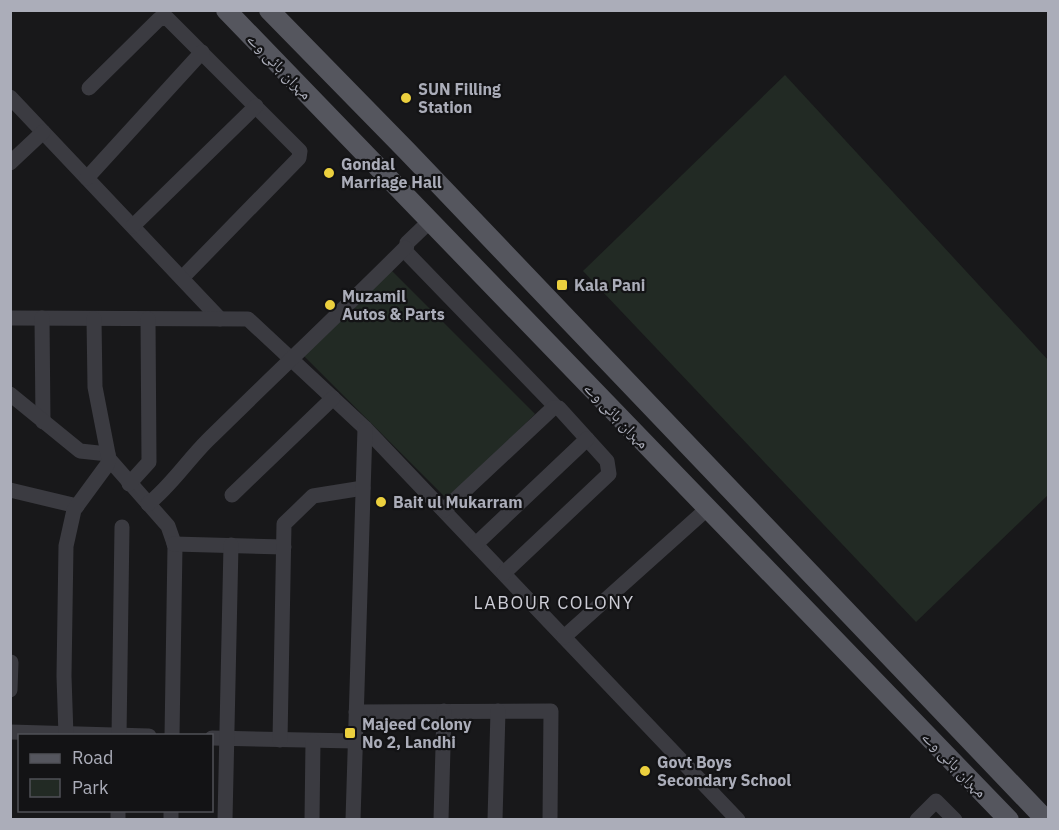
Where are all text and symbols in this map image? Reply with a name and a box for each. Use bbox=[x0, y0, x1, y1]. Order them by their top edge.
street label: مہران ہائی وے bbox=[243, 29, 317, 104]
place label: SUN Filling Station bbox=[418, 79, 501, 117]
marker: SUN Filling Station bbox=[399, 91, 413, 105]
place label: Gondal Marriage Hall bbox=[341, 154, 442, 192]
marker: Gondal Marriage Hall bbox=[322, 166, 336, 180]
place label: Kala Pani bbox=[574, 275, 645, 295]
marker: Kala Pani bbox=[555, 278, 569, 292]
place label: Muzamil Autos & Parts bbox=[342, 286, 445, 324]
marker: Muzamil Autos & Parts bbox=[323, 298, 337, 312]
street label: مہران ہائی وے bbox=[580, 378, 654, 453]
place label: Bait ul Mukarram bbox=[393, 492, 523, 512]
marker: Bait ul Mukarram bbox=[374, 495, 388, 509]
district label: LABOUR COLONY bbox=[473, 591, 635, 614]
place label: Majeed Colony No 2, Landhi bbox=[362, 714, 472, 752]
marker: Majeed Colony No 2, Landhi bbox=[343, 726, 357, 740]
street label: مہران ہائی وے bbox=[918, 727, 992, 802]
legend bbox=[18, 734, 213, 812]
text: Road bbox=[72, 746, 113, 769]
place label: Govt Boys Secondary School bbox=[657, 752, 791, 790]
marker: Govt Boys Secondary School bbox=[638, 764, 652, 778]
text: Park bbox=[72, 776, 109, 799]

